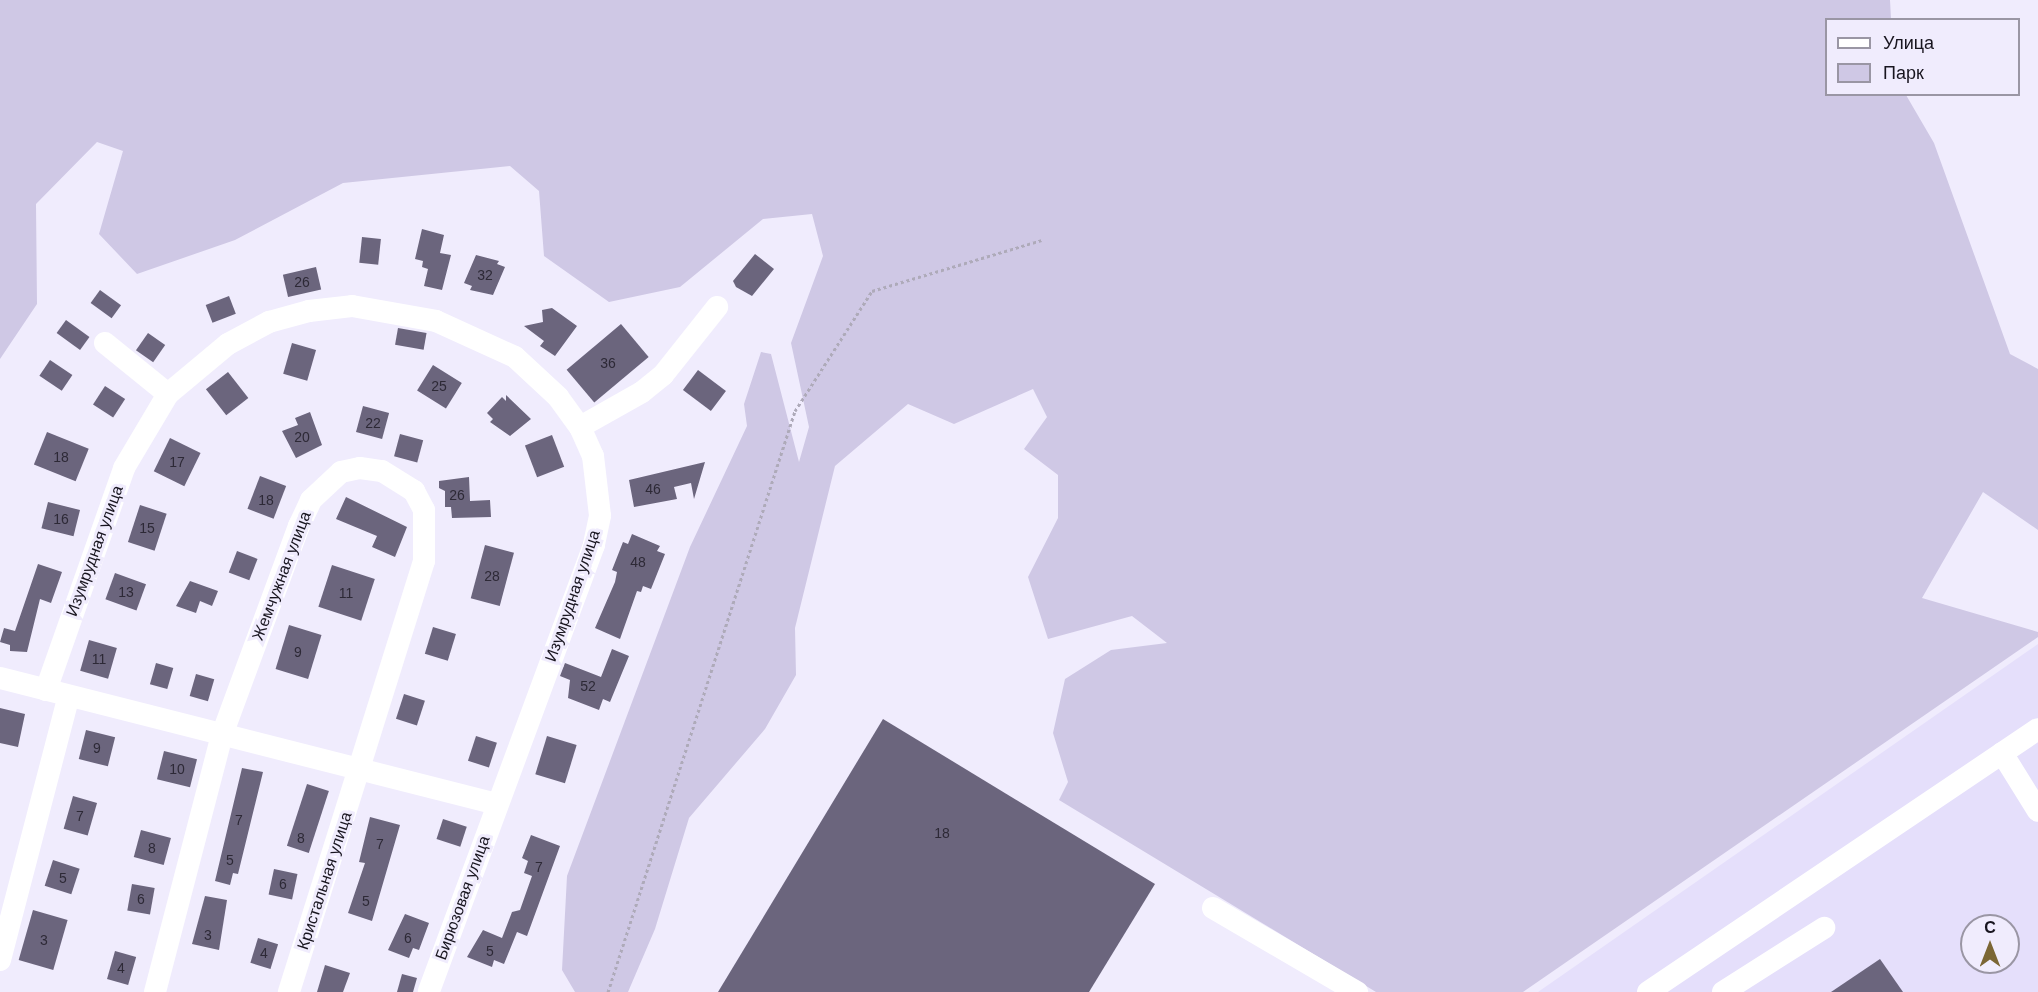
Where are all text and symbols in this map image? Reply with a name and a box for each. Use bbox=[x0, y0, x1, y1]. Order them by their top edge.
legend bbox=[1825, 18, 2020, 96]
text: Улица bbox=[1883, 33, 1934, 53]
text: Парк bbox=[1883, 63, 1924, 83]
house number: 32 bbox=[477, 267, 493, 283]
house number: 26 bbox=[294, 274, 310, 290]
house number: 36 bbox=[600, 355, 616, 371]
house number: 25 bbox=[431, 378, 447, 394]
house number: 22 bbox=[365, 415, 381, 431]
house number: 20 bbox=[294, 429, 310, 445]
house number: 18 bbox=[53, 449, 69, 465]
house number: 17 bbox=[169, 454, 185, 470]
house number: 46 bbox=[645, 481, 661, 497]
street label: Изумрудная улица bbox=[62, 483, 128, 619]
house number: 26 bbox=[449, 487, 465, 503]
house number: 18 bbox=[258, 492, 274, 508]
street label: Жемчужная улица bbox=[249, 509, 315, 643]
house number: 16 bbox=[53, 511, 69, 527]
house number: 15 bbox=[139, 520, 155, 536]
street label: Изумрудная улица bbox=[541, 528, 605, 664]
house number: 48 bbox=[630, 554, 646, 570]
house number: 28 bbox=[484, 568, 500, 584]
house number: 13 bbox=[118, 584, 134, 600]
house number: 11 bbox=[339, 585, 353, 601]
house number: 9 bbox=[294, 644, 302, 660]
house number: 11 bbox=[92, 651, 106, 667]
house number: 52 bbox=[580, 678, 596, 694]
house number: 9 bbox=[93, 740, 101, 756]
house number: 10 bbox=[169, 761, 185, 777]
house number: 7 bbox=[76, 808, 84, 824]
street label: Кристальная улица bbox=[294, 810, 356, 952]
house number: 7 bbox=[235, 812, 243, 828]
house number: 18 bbox=[934, 825, 950, 841]
house number: 8 bbox=[297, 830, 305, 846]
street label: Бирюзовая улица bbox=[432, 833, 494, 963]
house number: 7 bbox=[376, 836, 384, 852]
house number: 8 bbox=[148, 840, 156, 856]
house number: 5 bbox=[226, 852, 234, 868]
house number: 7 bbox=[535, 859, 543, 875]
house number: 5 bbox=[59, 870, 67, 886]
house number: 6 bbox=[279, 876, 287, 892]
house number: 6 bbox=[137, 891, 145, 907]
house number: 5 bbox=[362, 893, 370, 909]
north arrow bbox=[1960, 914, 2020, 974]
text: С bbox=[1984, 919, 1996, 936]
house number: 3 bbox=[204, 927, 212, 943]
house number: 6 bbox=[404, 930, 412, 946]
house number: 3 bbox=[40, 932, 48, 948]
house number: 5 bbox=[486, 943, 494, 959]
house number: 4 bbox=[260, 945, 268, 961]
house number: 4 bbox=[117, 960, 125, 976]

